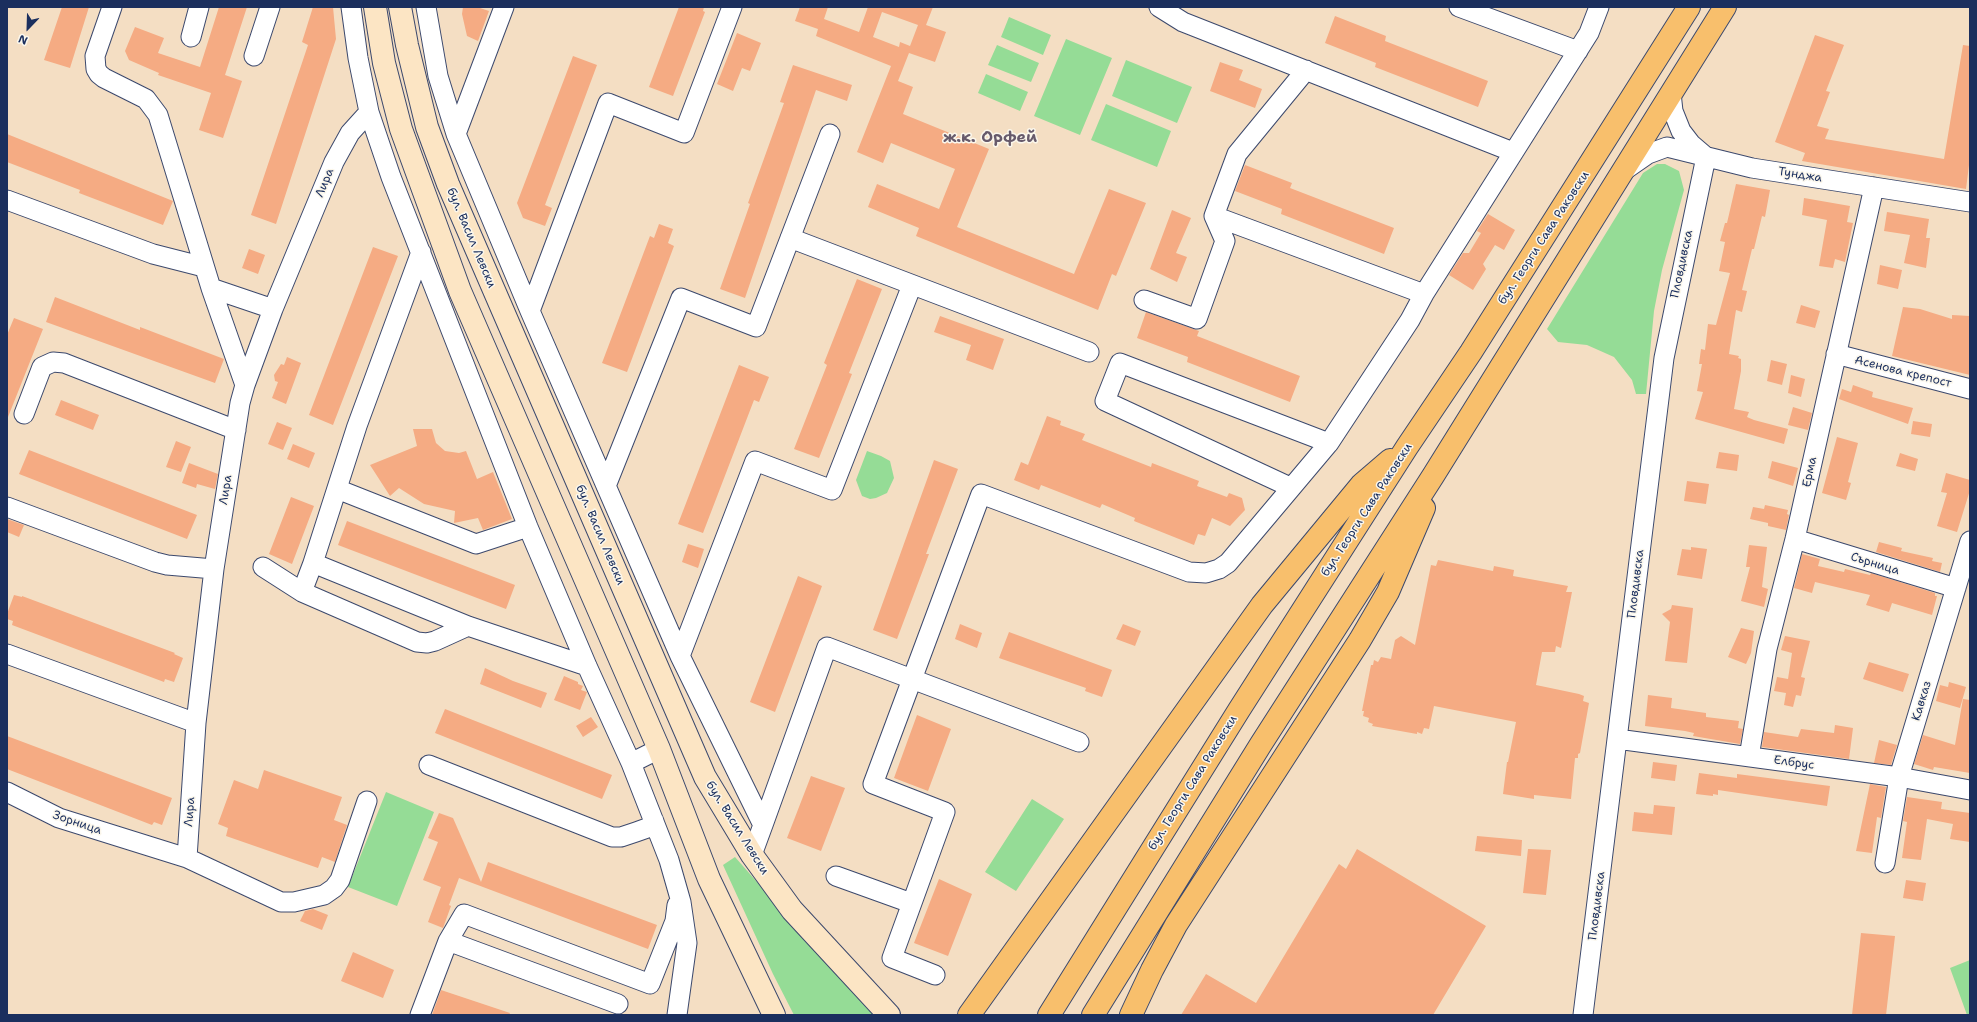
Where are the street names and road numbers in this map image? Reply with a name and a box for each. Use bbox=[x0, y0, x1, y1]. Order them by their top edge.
street label: Тунджа bbox=[1777, 164, 1823, 186]
street label: Лира bbox=[313, 166, 337, 200]
street label: бул. Георги Сава Раковски bbox=[1495, 169, 1593, 307]
street label: бул. Васил Левски bbox=[443, 186, 499, 290]
street label: Пловдивска bbox=[1668, 229, 1696, 299]
street label: Асенова крепост bbox=[1853, 353, 1953, 391]
street label: бул. Георги Сава Раковски bbox=[1318, 441, 1416, 579]
street label: Ерма bbox=[1800, 455, 1820, 489]
street label: Лира bbox=[217, 474, 235, 506]
street label: бул. Васил Левски bbox=[572, 483, 628, 587]
street label: Пловдивска bbox=[1625, 549, 1647, 619]
street label: Сърница bbox=[1849, 550, 1901, 578]
street label: Кавказ bbox=[1909, 679, 1935, 723]
street label: бул. Георги Сава Раковски bbox=[1145, 713, 1241, 853]
street label: Елбрус bbox=[1773, 753, 1815, 773]
street label: бул. Васил Левски bbox=[702, 778, 772, 878]
street label: Лира bbox=[182, 797, 198, 827]
street label: Зорница bbox=[51, 808, 103, 838]
street label: Пловдивска bbox=[1586, 871, 1608, 941]

